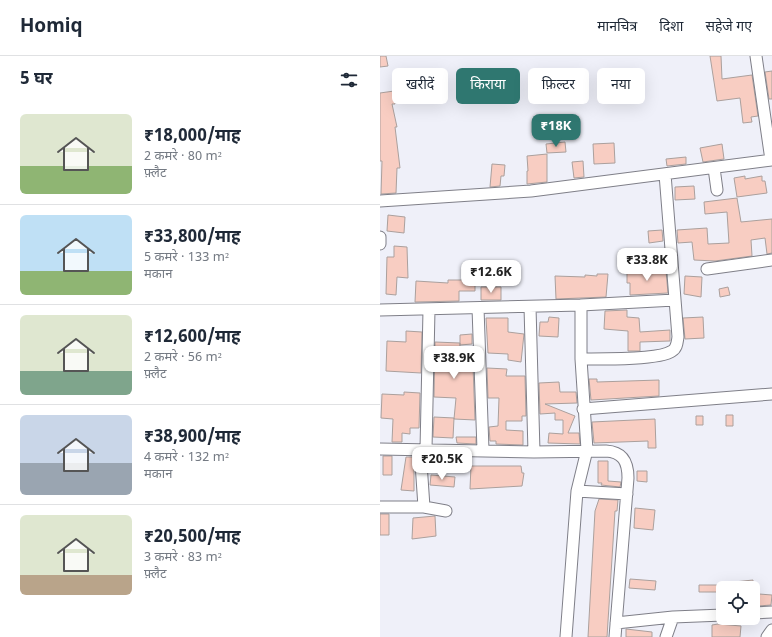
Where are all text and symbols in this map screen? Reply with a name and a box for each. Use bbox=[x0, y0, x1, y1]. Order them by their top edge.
text: Homiq bbox=[20, 15, 82, 40]
text: मानचित्र bbox=[597, 18, 637, 37]
text: दिशा bbox=[659, 18, 683, 37]
text: सहेजे गए bbox=[705, 18, 752, 37]
chip: खरीदें bbox=[392, 68, 448, 104]
chip: किराया bbox=[456, 68, 520, 104]
chip: फ़िल्टर bbox=[528, 68, 589, 104]
chip: नया bbox=[597, 68, 645, 104]
text: 5 घर bbox=[20, 69, 53, 91]
icon: filters bbox=[338, 69, 360, 91]
pin: ₹18K bbox=[532, 114, 580, 148]
text: ₹18K bbox=[541, 118, 571, 135]
text: ₹18,000/माह bbox=[144, 126, 241, 148]
icon: home bbox=[52, 130, 100, 178]
text: 2 कमरे · 80 m² bbox=[144, 148, 222, 165]
text: फ़्लैट bbox=[144, 165, 167, 182]
text: ₹33,800/माह bbox=[144, 227, 241, 249]
icon: home bbox=[52, 231, 100, 279]
pin: ₹33.8K bbox=[614, 248, 680, 282]
text: 5 कमरे · 133 m² bbox=[144, 249, 229, 266]
text: ₹33.8K bbox=[626, 252, 668, 269]
pin: ₹12.6K bbox=[458, 260, 524, 294]
text: ₹12.6K bbox=[470, 264, 512, 281]
text: मकान bbox=[144, 266, 172, 283]
text: ₹12,600/माह bbox=[144, 327, 241, 349]
icon: home bbox=[52, 331, 100, 379]
pin: ₹38.9K bbox=[421, 346, 487, 380]
text: 2 कमरे · 56 m² bbox=[144, 349, 222, 366]
text: ₹38.9K bbox=[433, 350, 475, 367]
text: फ़्लैट bbox=[144, 366, 167, 383]
text: ₹38,900/माह bbox=[144, 427, 241, 449]
icon: home bbox=[52, 431, 100, 479]
pin: ₹20.5K bbox=[409, 447, 475, 481]
text: 4 कमरे · 132 m² bbox=[144, 449, 229, 466]
text: ₹20.5K bbox=[421, 451, 463, 468]
text: मकान bbox=[144, 466, 172, 483]
text: ₹20,500/माह bbox=[144, 527, 241, 549]
icon: home bbox=[52, 531, 100, 579]
text: 3 कमरे · 83 m² bbox=[144, 549, 222, 566]
text: फ़्लैट bbox=[144, 566, 167, 583]
map controls bbox=[716, 581, 760, 625]
button: locate bbox=[716, 581, 760, 625]

